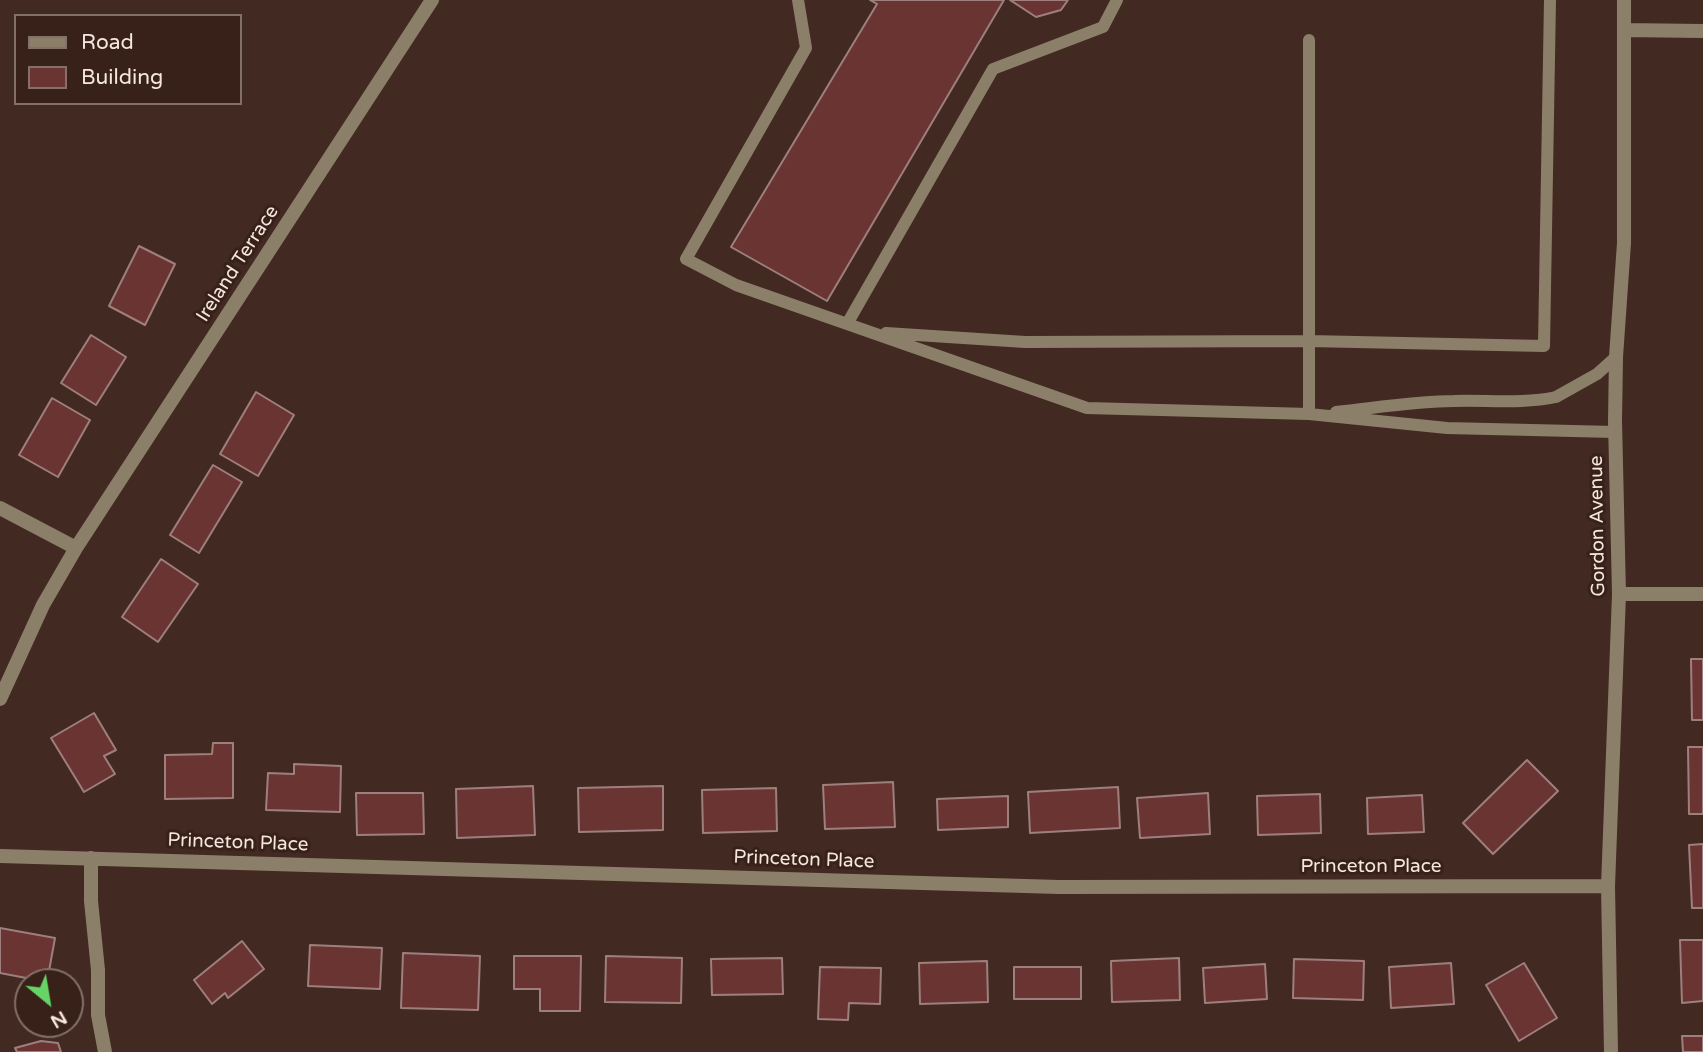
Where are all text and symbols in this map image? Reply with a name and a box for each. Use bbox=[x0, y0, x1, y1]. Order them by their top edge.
legend bbox=[14, 14, 242, 105]
text: Road bbox=[81, 30, 134, 55]
text: Building bbox=[81, 65, 163, 90]
street label: Ireland Terrace bbox=[192, 202, 284, 326]
street label: Gordon Avenue bbox=[1585, 455, 1611, 597]
street label: Princeton Place bbox=[167, 829, 309, 857]
street label: Princeton Place bbox=[733, 846, 875, 874]
street label: Princeton Place bbox=[1300, 856, 1442, 878]
north arrow bbox=[14, 968, 84, 1038]
text: N bbox=[46, 1006, 71, 1033]

